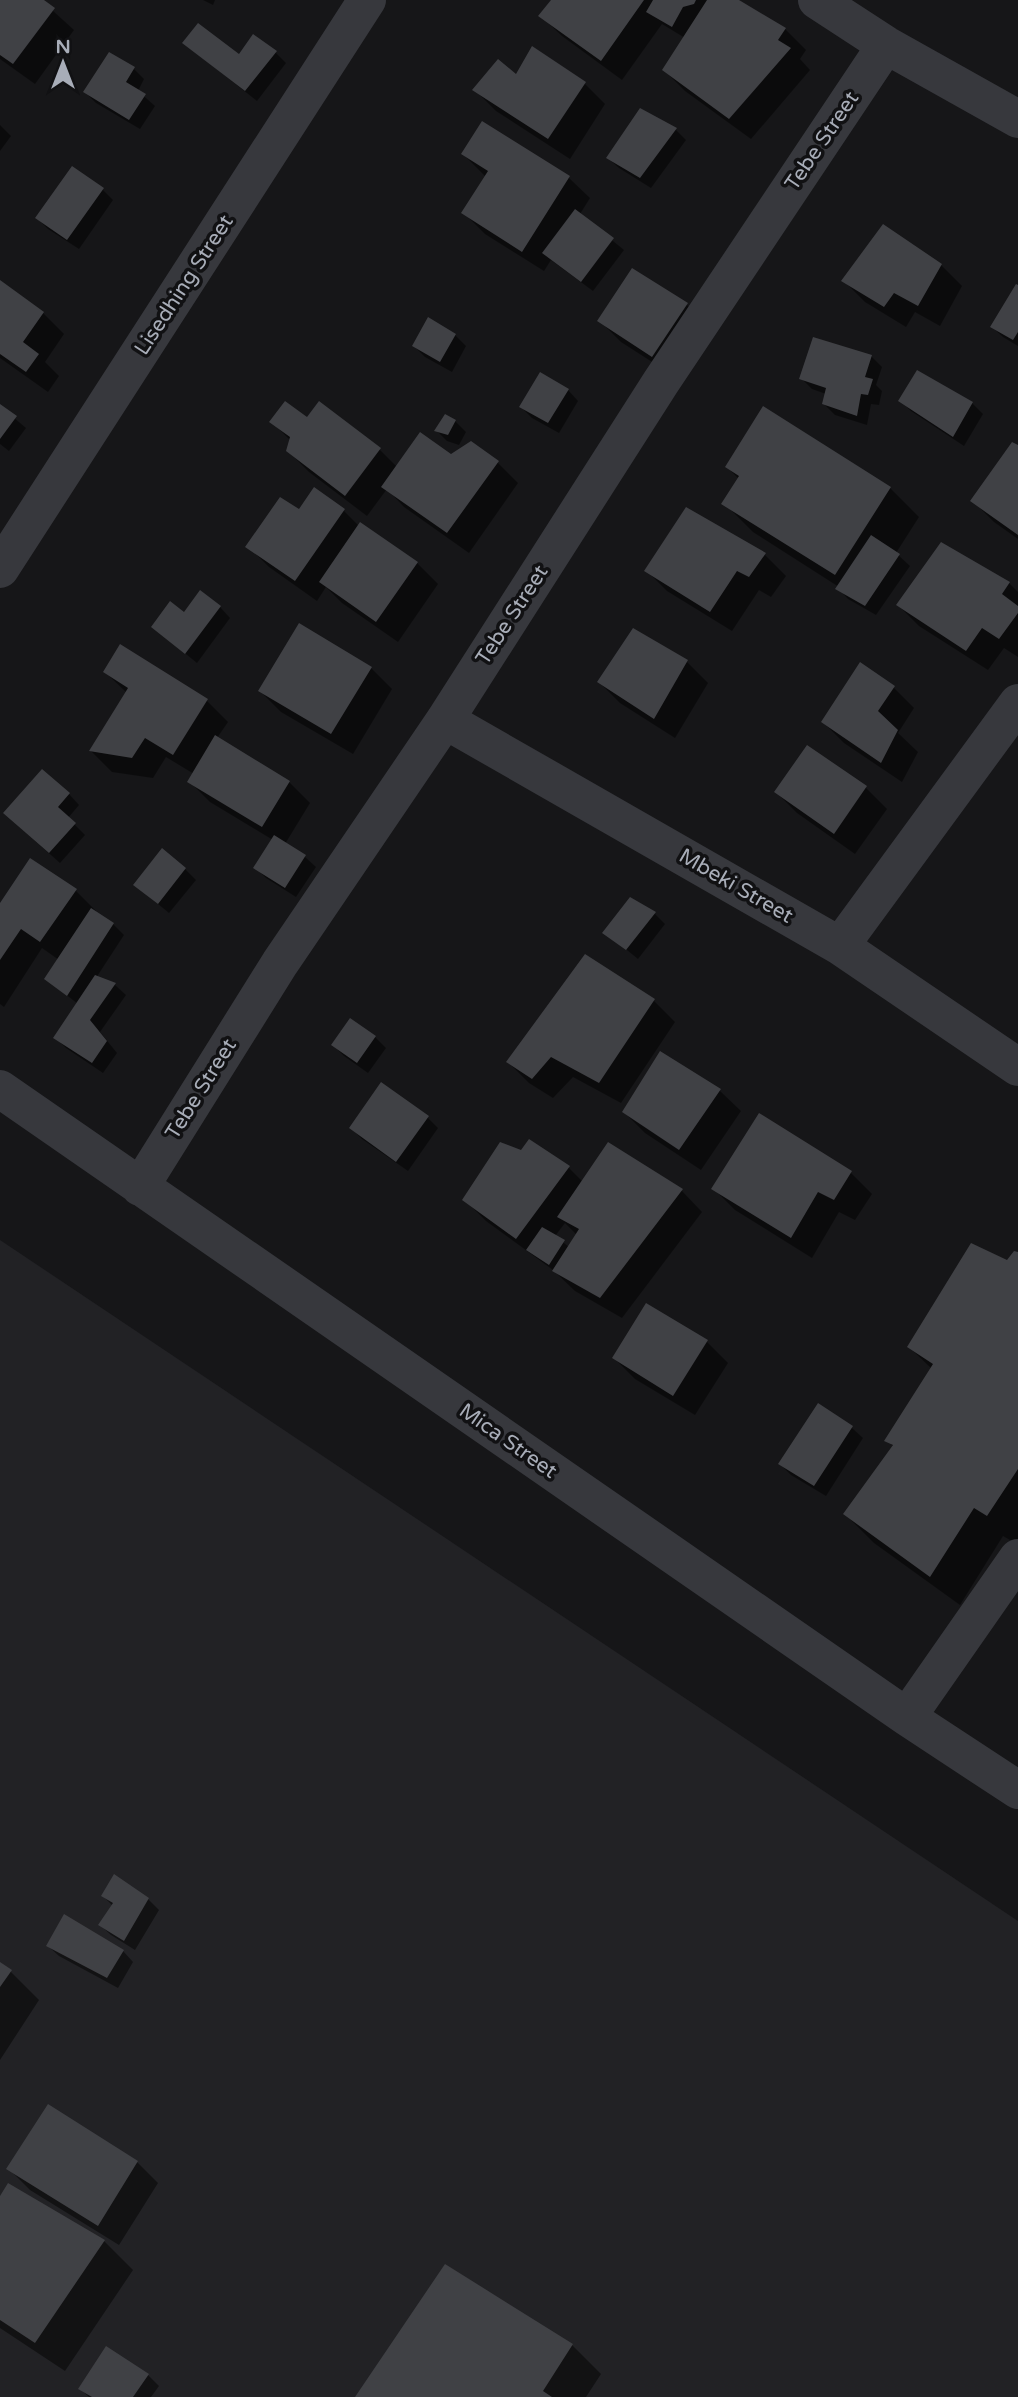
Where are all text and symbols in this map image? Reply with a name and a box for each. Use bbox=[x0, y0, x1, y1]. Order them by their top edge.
north arrow bbox=[28, 28, 98, 98]
text: N bbox=[55, 36, 71, 58]
street label: Tebe Street bbox=[780, 87, 864, 195]
street label: Lisedhing Street bbox=[129, 210, 239, 360]
street label: Tebe Street bbox=[470, 560, 554, 670]
street label: Mbeki Street bbox=[675, 843, 797, 929]
street label: Tebe Street bbox=[160, 1034, 242, 1144]
street label: Mica Street bbox=[454, 1398, 562, 1484]

